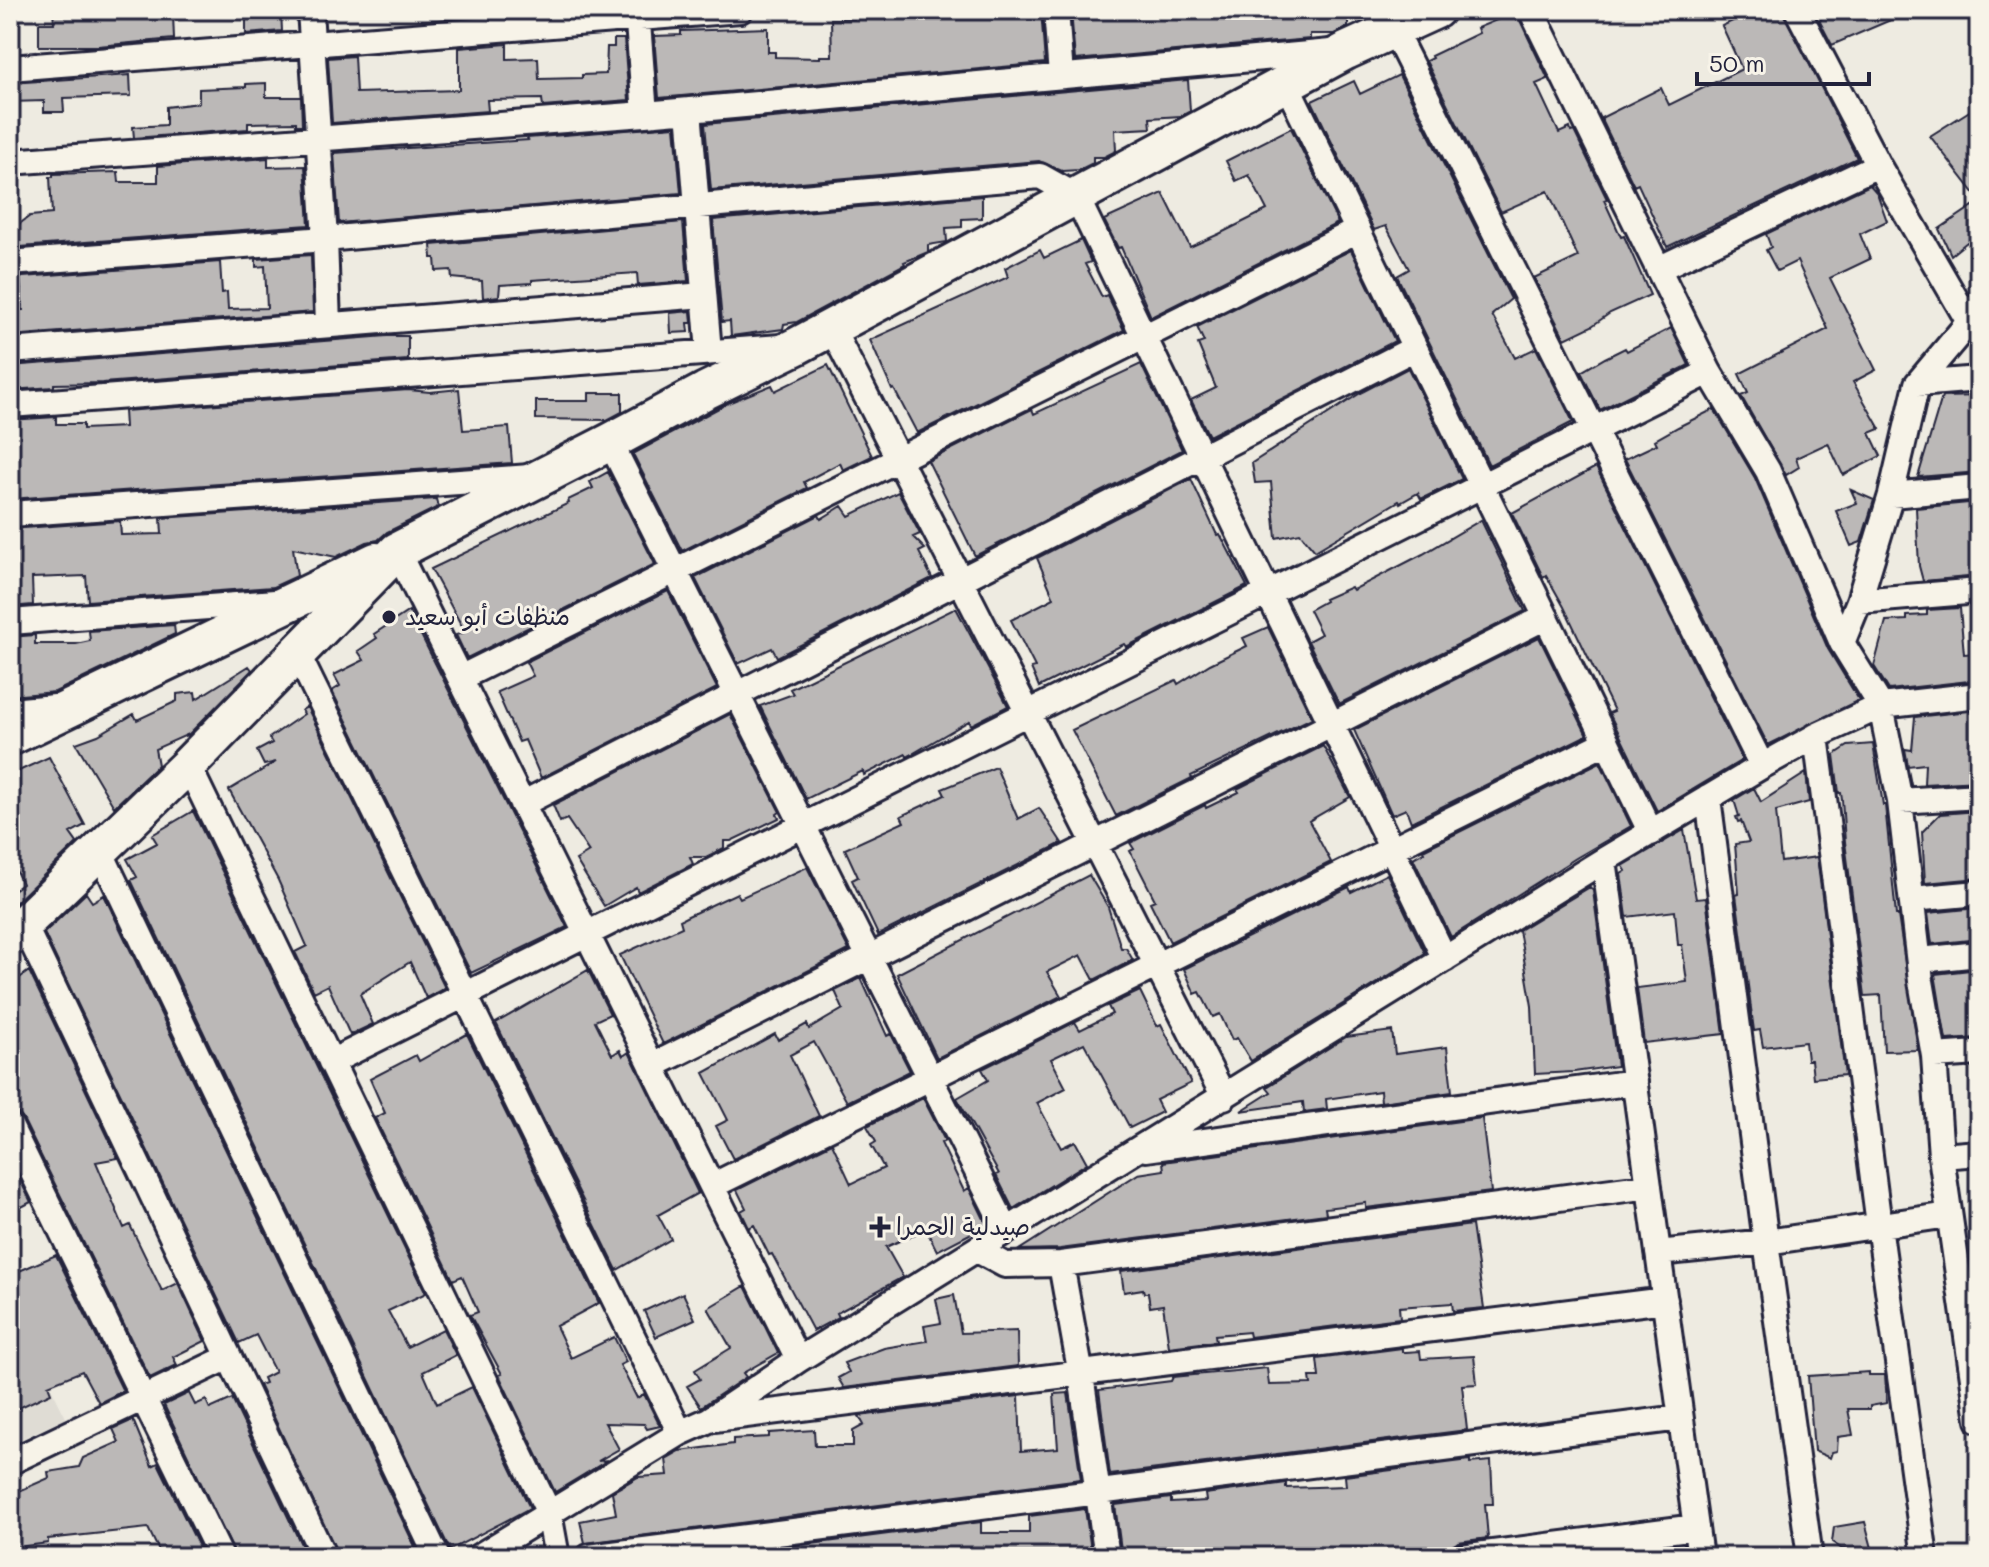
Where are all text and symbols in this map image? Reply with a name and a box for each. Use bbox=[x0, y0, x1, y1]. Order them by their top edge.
scale bar bbox=[1697, 36, 1869, 86]
text: 50 m bbox=[1709, 47, 1765, 78]
place label: منظفات أبو سعيد bbox=[405, 600, 570, 632]
marker: منظفات أبو سعيد bbox=[380, 608, 398, 626]
place label: صيدلية الحمرا bbox=[896, 1210, 1030, 1241]
marker: صيدلية الحمرا bbox=[871, 1218, 889, 1236]

